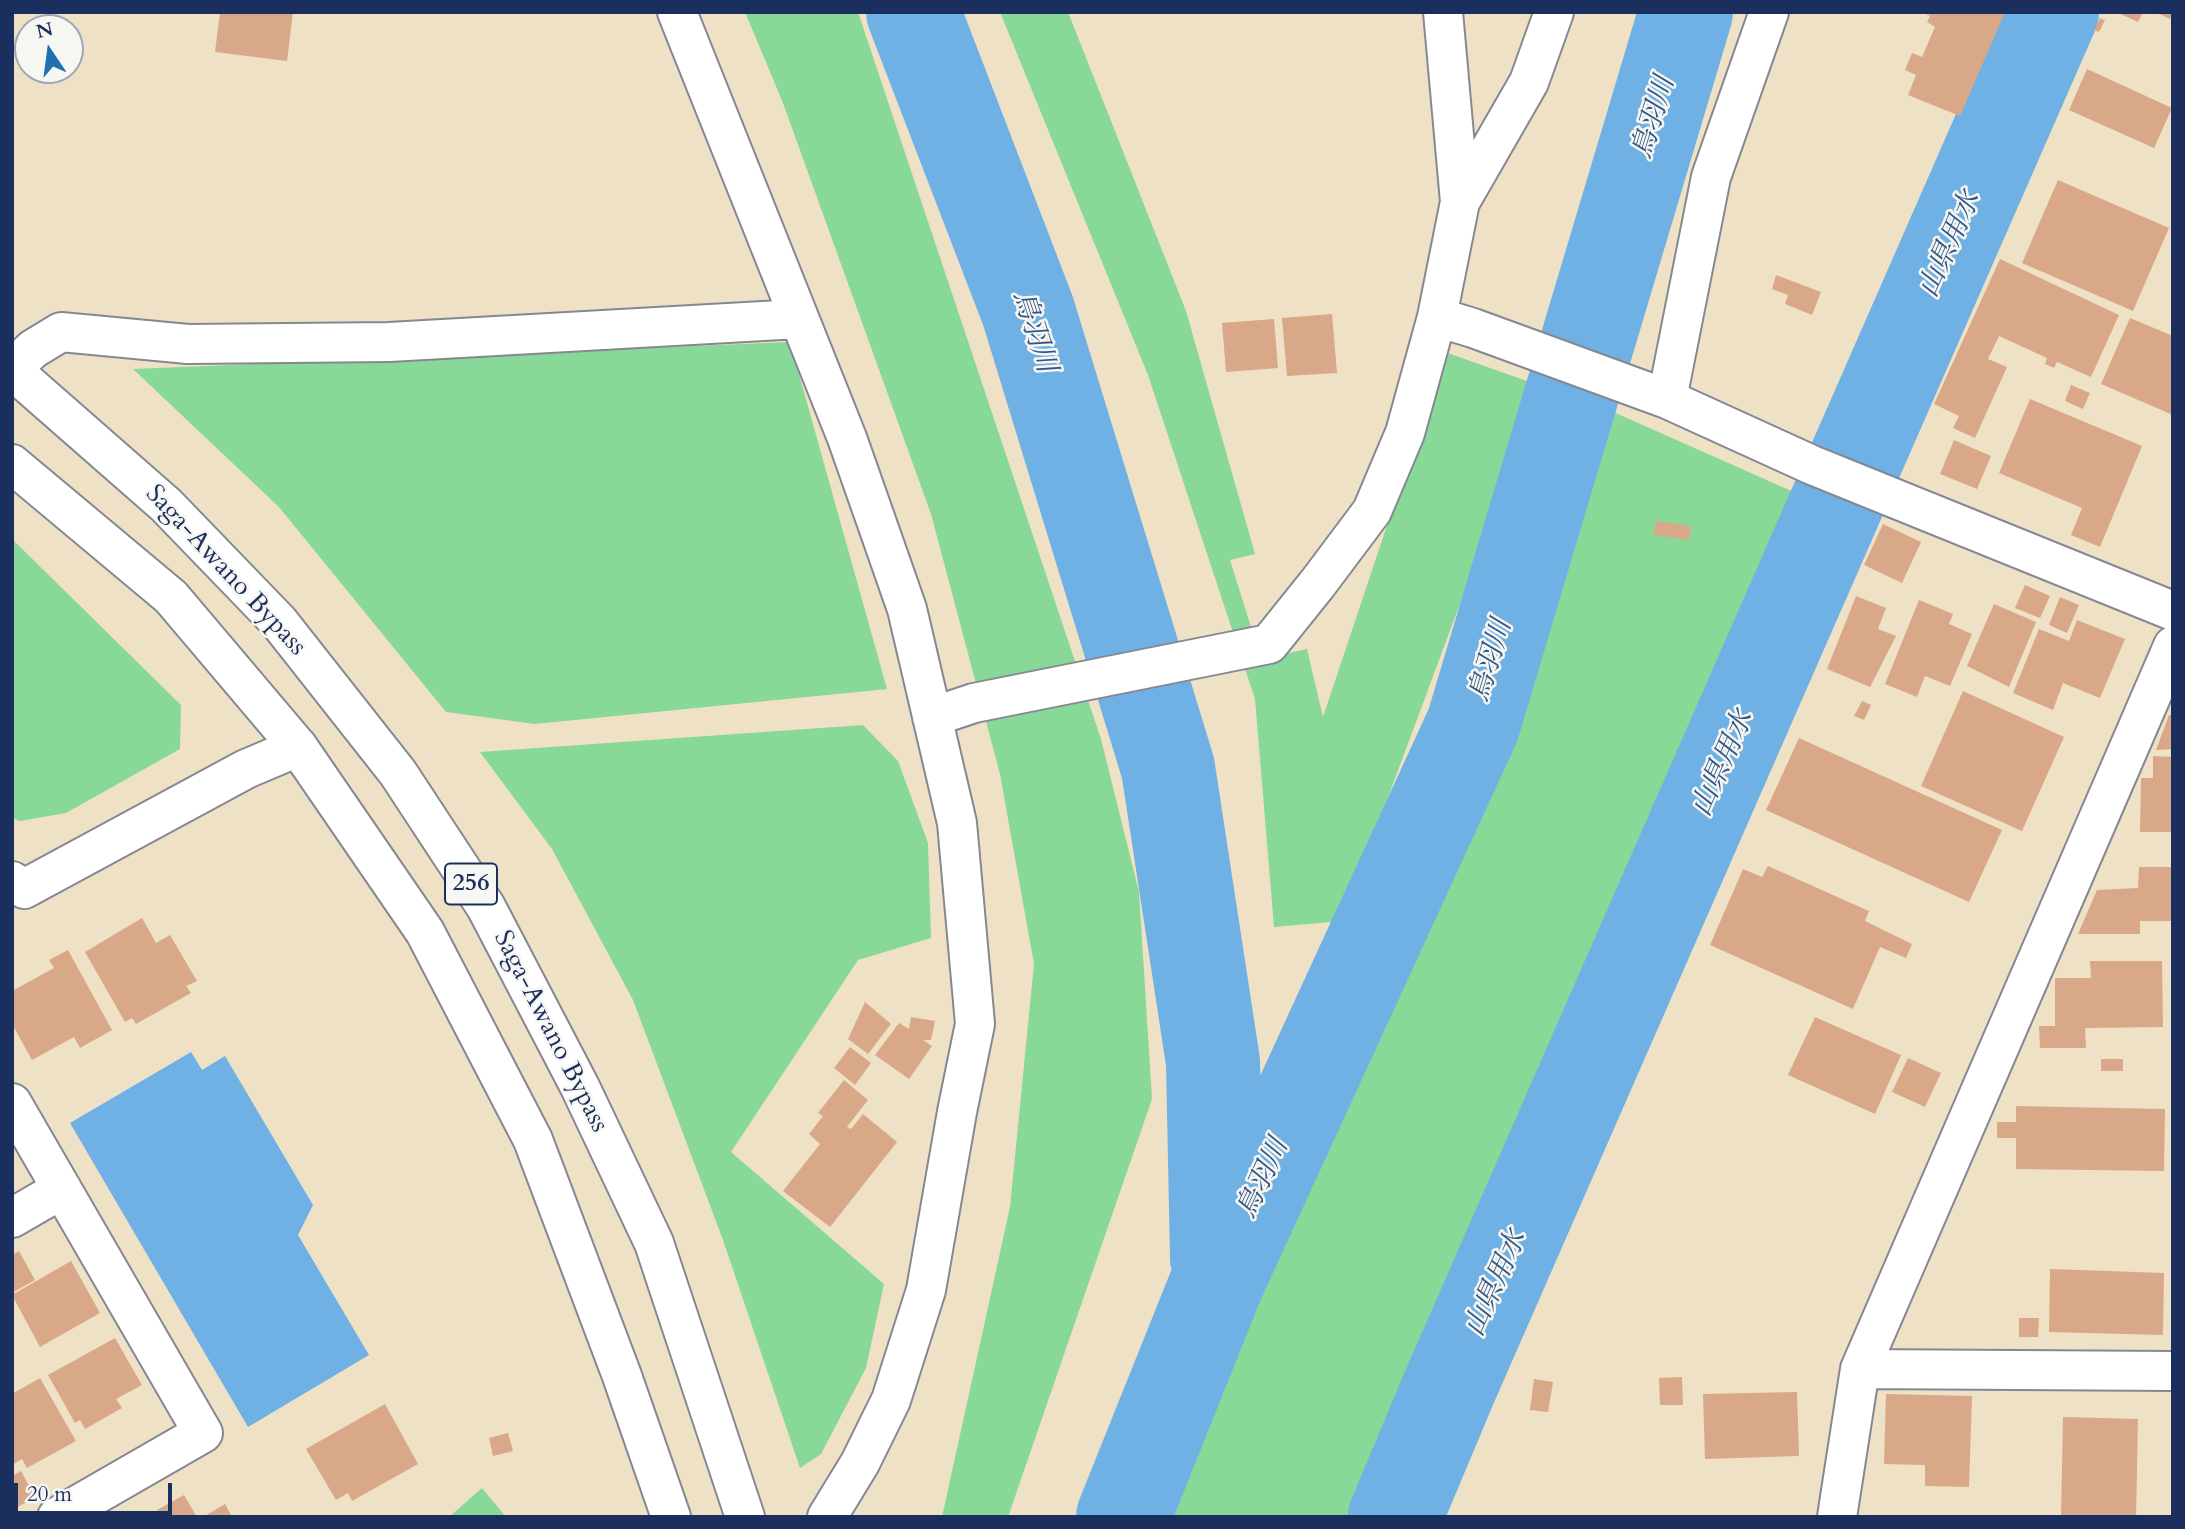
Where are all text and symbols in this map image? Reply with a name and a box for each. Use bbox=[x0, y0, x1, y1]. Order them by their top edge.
north arrow bbox=[14, 14, 84, 84]
text: N bbox=[34, 16, 56, 45]
water label: 鳥羽川 bbox=[1627, 73, 1683, 163]
water label: 山県用水 bbox=[1913, 187, 1989, 303]
water label: 鳥羽川 bbox=[1004, 287, 1062, 377]
street label: Saga-Awano Bypass bbox=[138, 479, 312, 663]
water label: 鳥羽川 bbox=[1464, 616, 1520, 706]
water label: 山県用水 bbox=[1686, 706, 1762, 822]
road number: 256 bbox=[445, 864, 497, 904]
street label: Saga-Awano Bypass bbox=[486, 926, 614, 1138]
water label: 鳥羽川 bbox=[1231, 1134, 1297, 1224]
water label: 山県用水 bbox=[1459, 1226, 1535, 1342]
scale bar bbox=[18, 1470, 175, 1514]
text: 20 m bbox=[27, 1480, 72, 1509]

